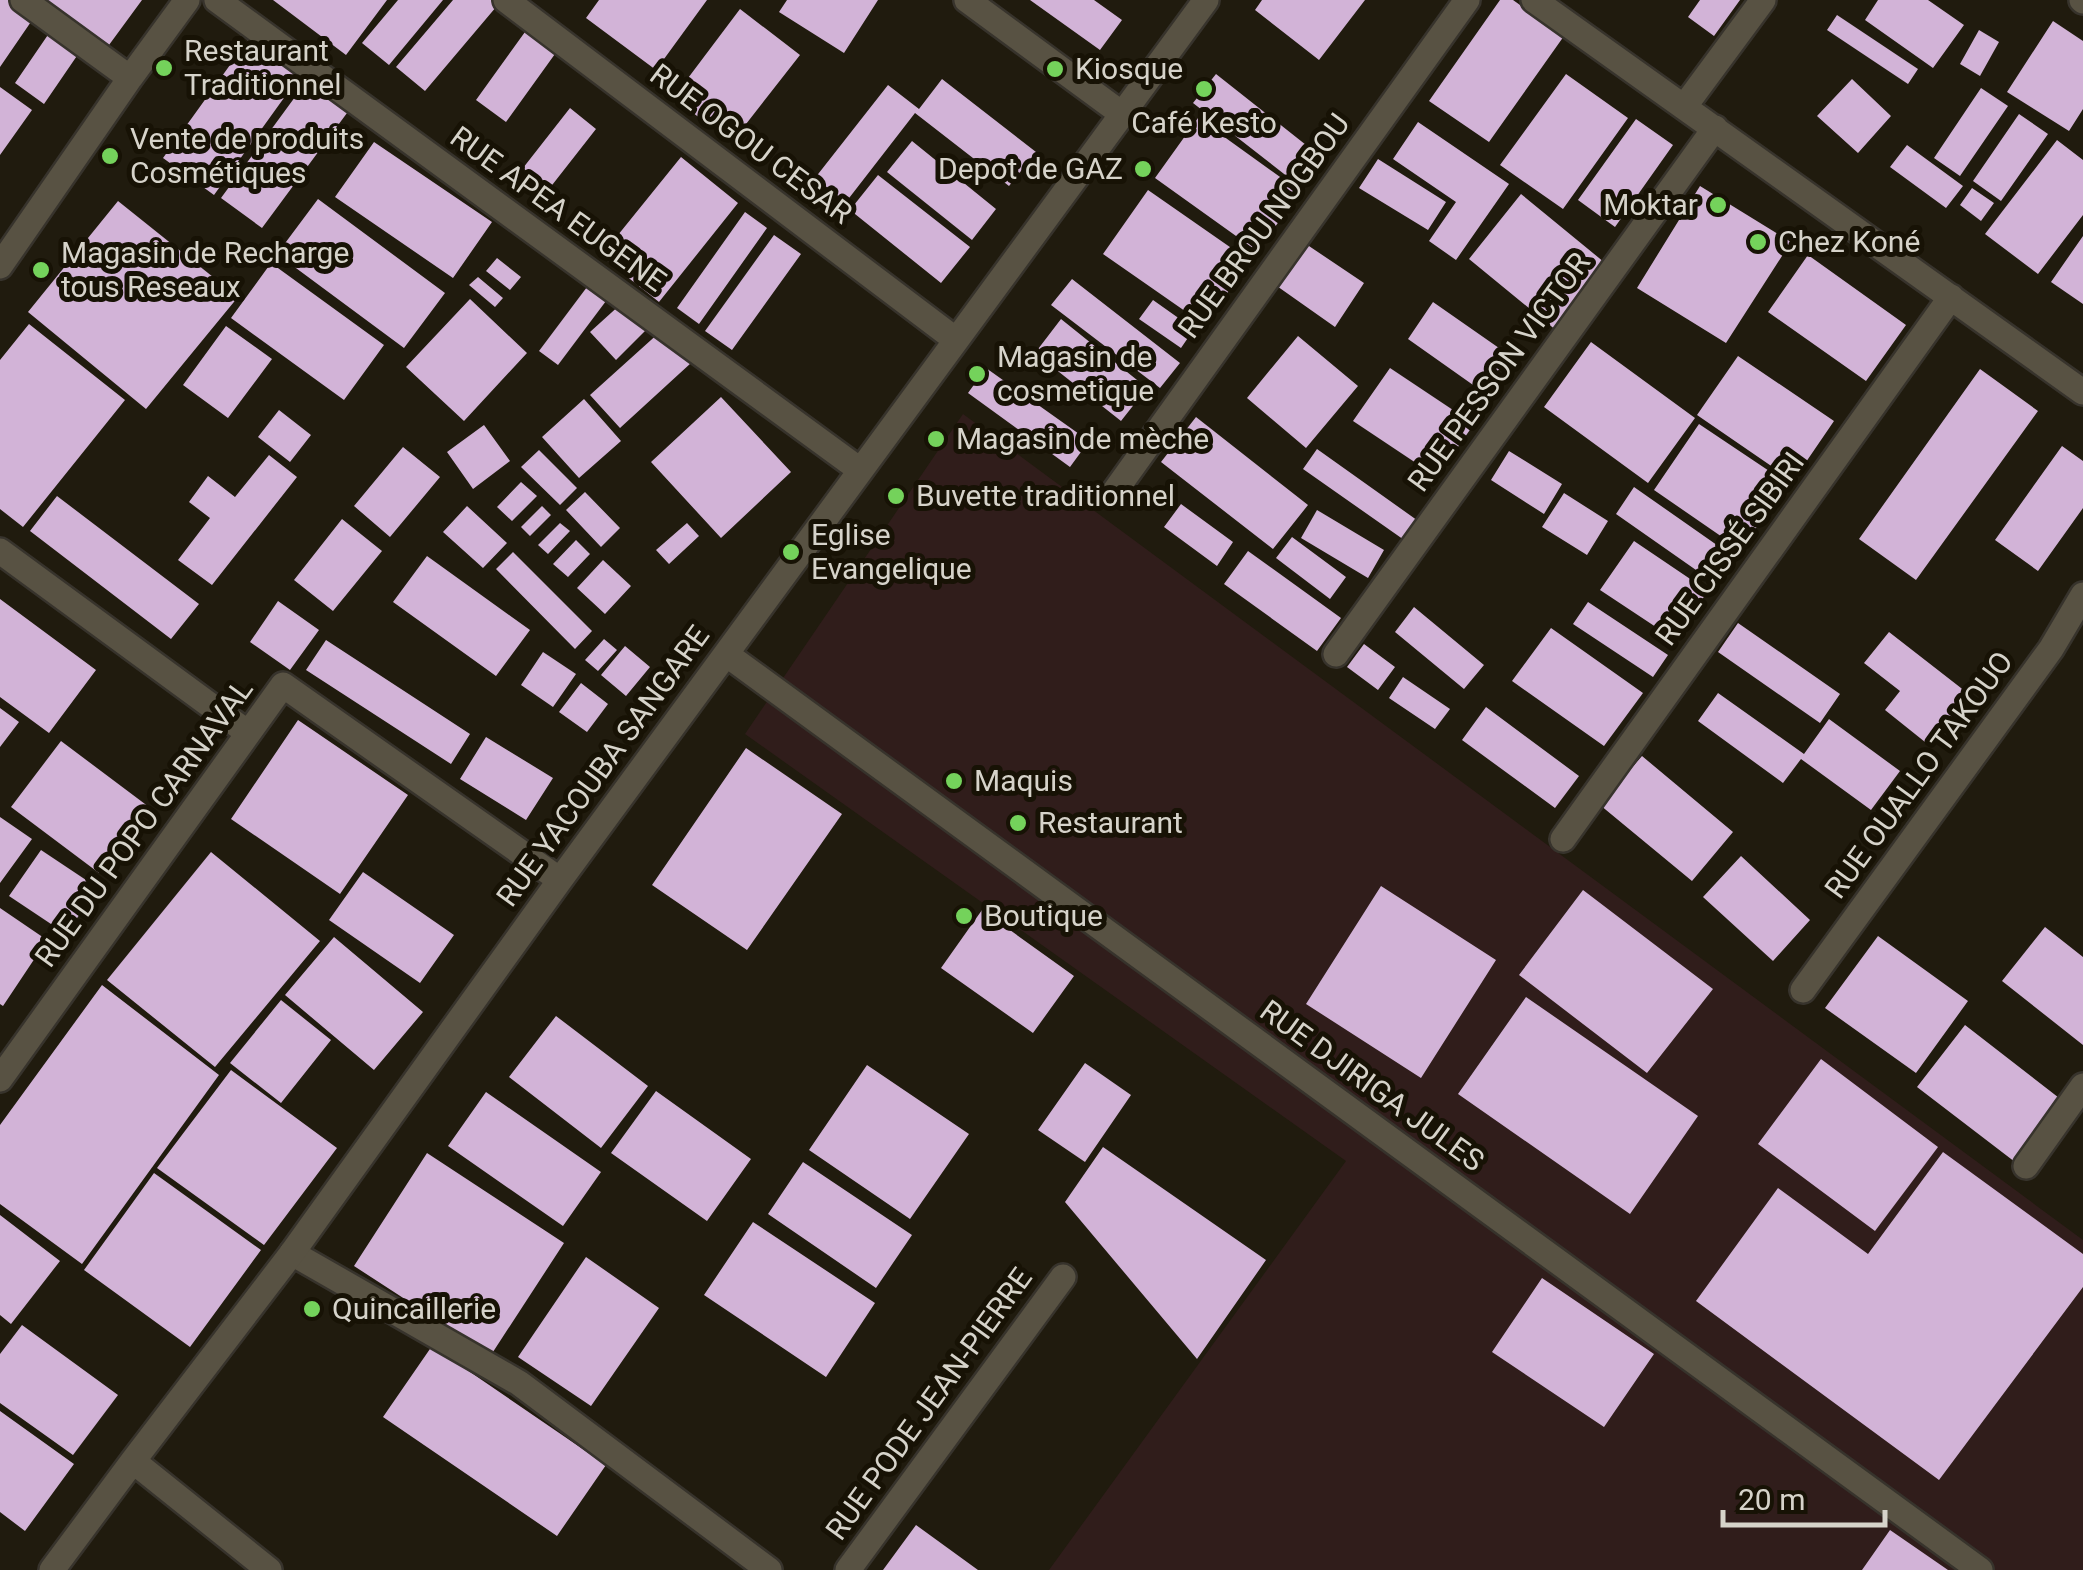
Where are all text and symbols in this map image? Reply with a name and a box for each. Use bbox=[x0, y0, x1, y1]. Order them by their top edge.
place label: Restaurant Traditionnel bbox=[184, 33, 341, 102]
place label: Kiosque bbox=[1075, 51, 1183, 86]
street label: RUE OGOU CESAR bbox=[644, 56, 859, 231]
marker: Restaurant Traditionnel bbox=[153, 57, 175, 79]
marker: Kiosque bbox=[1044, 58, 1066, 80]
marker: Café Kesto bbox=[1193, 78, 1215, 100]
place label: Café Kesto bbox=[1131, 105, 1277, 140]
street label: RUE BROU NOGBOU bbox=[1171, 107, 1357, 345]
street label: RUE APEA EUGENE bbox=[444, 119, 673, 298]
place label: Vente de produits Cosmétiques bbox=[130, 121, 364, 190]
marker: Vente de produits Cosmétiques bbox=[99, 145, 121, 167]
place label: Depot de GAZ bbox=[938, 151, 1123, 186]
marker: Depot de GAZ bbox=[1132, 158, 1154, 180]
place label: Moktar bbox=[1603, 187, 1698, 222]
marker: Moktar bbox=[1707, 194, 1729, 216]
place label: Chez Koné bbox=[1778, 224, 1920, 259]
marker: Chez Koné bbox=[1747, 231, 1769, 253]
place label: Magasin de Recharge tous Reseaux bbox=[61, 235, 349, 304]
street label: RUE PESSON VICTOR bbox=[1400, 246, 1597, 498]
marker: Magasin de Recharge tous Reseaux bbox=[30, 259, 52, 281]
place label: Magasin de cosmetique bbox=[997, 339, 1154, 408]
marker: Magasin de cosmetique bbox=[966, 363, 988, 385]
place label: Magasin de mèche bbox=[956, 421, 1209, 456]
marker: Magasin de mèche bbox=[925, 428, 947, 450]
street label: RUE CISSÉ SIBIRI bbox=[1648, 446, 1811, 652]
place label: Buvette traditionnel bbox=[916, 478, 1175, 513]
marker: Buvette traditionnel bbox=[885, 485, 907, 507]
place label: Eglise Evangelique bbox=[811, 517, 972, 586]
marker: Eglise Evangelique bbox=[780, 541, 802, 563]
street label: RUE YACOUBA SANGARE bbox=[489, 619, 716, 913]
street label: RUE OUALLO TAKOUO bbox=[1817, 645, 2020, 905]
street label: RUE DU POPO CARNAVAL bbox=[27, 672, 260, 973]
place label: Maquis bbox=[974, 763, 1073, 798]
marker: Maquis bbox=[943, 770, 965, 792]
place label: Restaurant bbox=[1038, 805, 1183, 840]
marker: Restaurant bbox=[1007, 812, 1029, 834]
place label: Boutique bbox=[984, 898, 1103, 933]
marker: Boutique bbox=[953, 905, 975, 927]
street label: RUE DJIRIGA JULES bbox=[1254, 993, 1491, 1179]
street label: RUE PODE JEAN-PIERRE bbox=[818, 1261, 1039, 1546]
place label: Quincaillerie bbox=[332, 1291, 496, 1326]
marker: Quincaillerie bbox=[301, 1298, 323, 1320]
scale bar bbox=[1723, 1465, 1886, 1527]
text: 20 m bbox=[1738, 1482, 1805, 1517]

